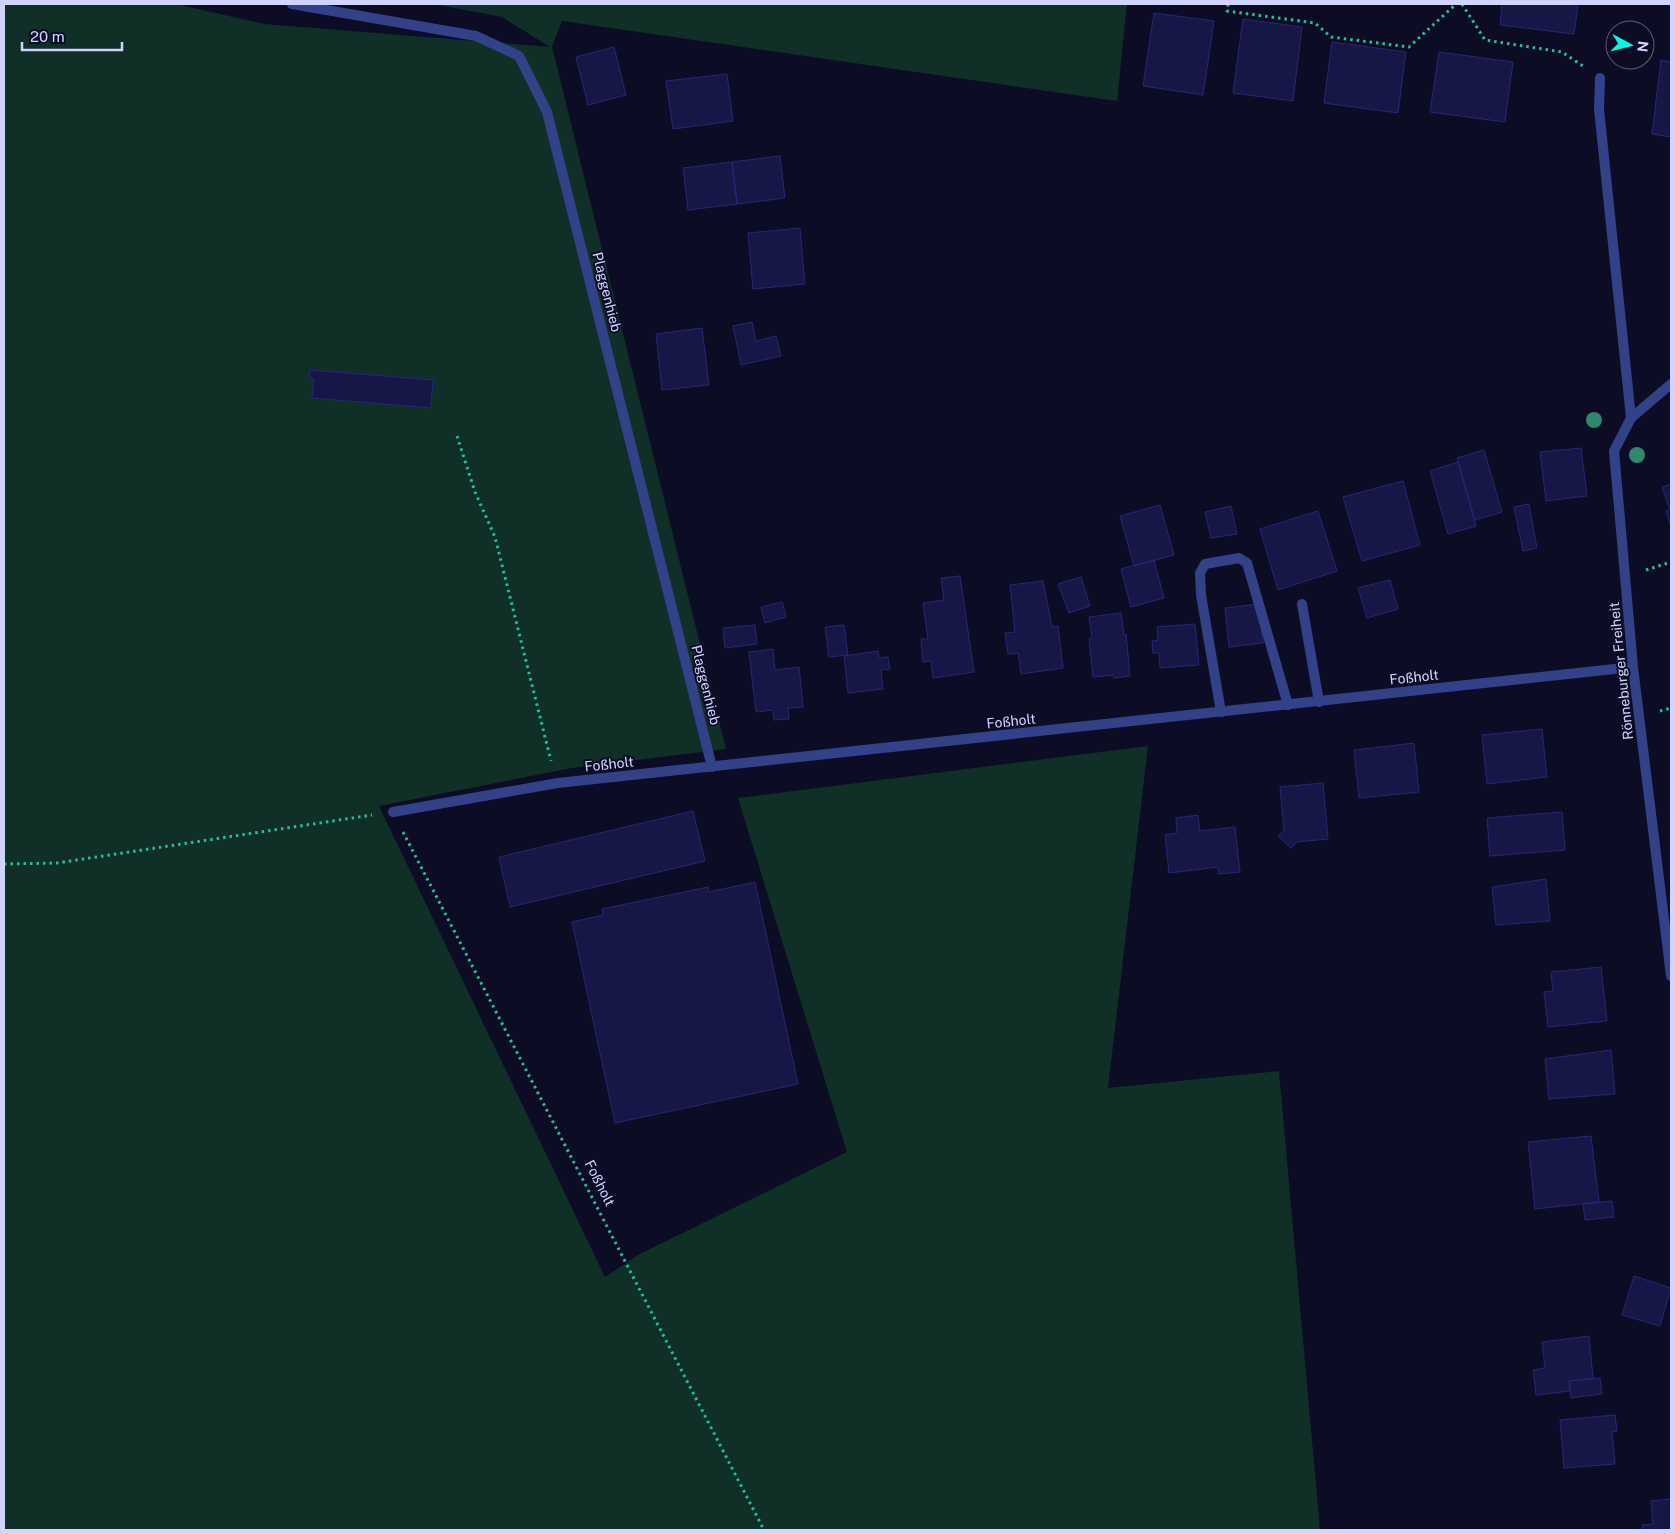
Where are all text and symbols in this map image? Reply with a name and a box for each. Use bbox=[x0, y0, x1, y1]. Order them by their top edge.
scale bar bbox=[22, 20, 122, 52]
north arrow bbox=[1605, 20, 1655, 70]
text: 20 m bbox=[30, 28, 65, 45]
text: N bbox=[1634, 40, 1652, 53]
street label: Plaggenhieb bbox=[589, 250, 625, 334]
street label: Rönneburger Freiheit bbox=[1606, 601, 1636, 741]
street label: Plaggenhieb bbox=[688, 643, 724, 727]
street label: Foßholt bbox=[1389, 666, 1439, 688]
street label: Foßholt bbox=[986, 710, 1036, 732]
street label: Foßholt bbox=[584, 753, 634, 775]
street label: Foßholt bbox=[582, 1157, 618, 1209]

